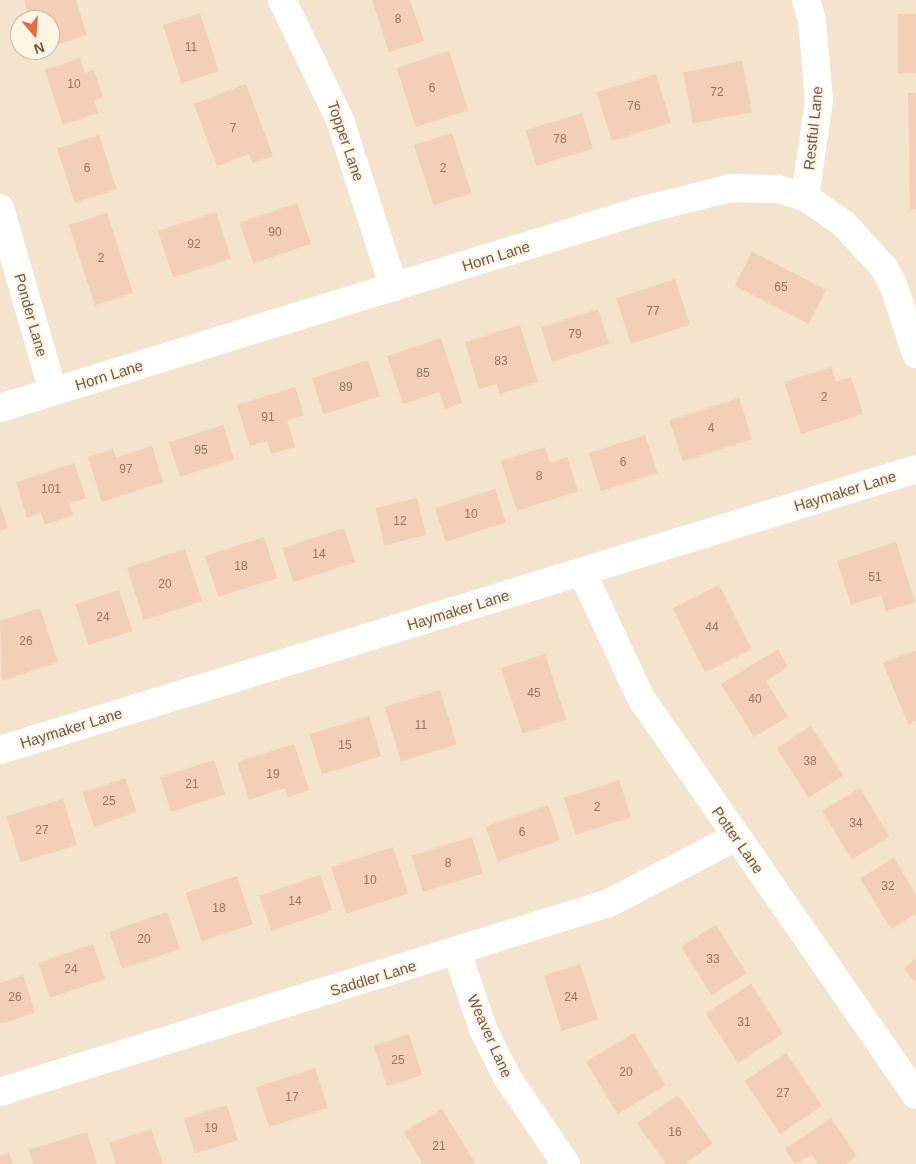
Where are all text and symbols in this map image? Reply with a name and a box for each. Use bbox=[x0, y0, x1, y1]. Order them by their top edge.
north arrow bbox=[10, 10, 60, 60]
house number: 8 bbox=[395, 13, 401, 27]
text: N bbox=[32, 39, 47, 57]
house number: 11 bbox=[185, 41, 197, 55]
house number: 10 bbox=[67, 78, 81, 92]
house number: 6 bbox=[429, 82, 435, 96]
street label: Restful Lane bbox=[800, 85, 826, 171]
house number: 72 bbox=[710, 86, 724, 100]
street label: Topper Lane bbox=[324, 99, 368, 183]
house number: 76 bbox=[627, 100, 641, 114]
house number: 7 bbox=[230, 122, 236, 136]
house number: 78 bbox=[553, 133, 567, 147]
house number: 6 bbox=[84, 162, 90, 176]
house number: 2 bbox=[440, 162, 446, 176]
house number: 90 bbox=[268, 226, 282, 240]
street label: Horn Lane bbox=[460, 237, 532, 275]
house number: 92 bbox=[187, 238, 201, 252]
house number: 2 bbox=[98, 252, 104, 266]
street label: Ponder Lane bbox=[11, 271, 51, 359]
house number: 65 bbox=[774, 281, 788, 295]
house number: 77 bbox=[646, 305, 660, 319]
house number: 79 bbox=[568, 328, 582, 342]
house number: 83 bbox=[494, 355, 508, 369]
street label: Horn Lane bbox=[73, 356, 145, 394]
house number: 85 bbox=[416, 367, 430, 381]
house number: 89 bbox=[339, 381, 353, 395]
house number: 2 bbox=[821, 391, 827, 405]
house number: 91 bbox=[261, 411, 275, 425]
house number: 4 bbox=[708, 422, 714, 436]
house number: 95 bbox=[194, 444, 208, 458]
house number: 6 bbox=[620, 456, 626, 470]
house number: 97 bbox=[119, 463, 133, 477]
street label: Haymaker Lane bbox=[792, 467, 898, 515]
house number: 8 bbox=[536, 470, 542, 484]
house number: 101 bbox=[41, 483, 61, 497]
house number: 10 bbox=[464, 508, 478, 522]
house number: 12 bbox=[393, 515, 407, 529]
house number: 14 bbox=[312, 548, 326, 562]
house number: 18 bbox=[234, 560, 248, 574]
house number: 51 bbox=[868, 571, 882, 585]
house number: 20 bbox=[158, 578, 172, 592]
street label: Haymaker Lane bbox=[405, 586, 511, 634]
house number: 24 bbox=[96, 611, 110, 625]
house number: 44 bbox=[705, 621, 719, 635]
house number: 26 bbox=[19, 635, 33, 649]
house number: 45 bbox=[527, 687, 541, 701]
house number: 40 bbox=[748, 693, 762, 707]
street label: Haymaker Lane bbox=[18, 704, 124, 752]
house number: 11 bbox=[415, 719, 427, 733]
house number: 15 bbox=[338, 739, 352, 753]
house number: 38 bbox=[803, 755, 817, 769]
house number: 19 bbox=[266, 768, 280, 782]
house number: 21 bbox=[185, 778, 199, 792]
house number: 25 bbox=[102, 795, 116, 809]
house number: 2 bbox=[594, 801, 600, 815]
street label: Potter Lane bbox=[708, 803, 768, 877]
house number: 34 bbox=[849, 817, 863, 831]
house number: 27 bbox=[35, 824, 49, 838]
house number: 6 bbox=[519, 826, 525, 840]
house number: 8 bbox=[445, 857, 451, 871]
house number: 10 bbox=[363, 874, 377, 888]
house number: 32 bbox=[881, 880, 895, 894]
house number: 14 bbox=[288, 895, 302, 909]
house number: 18 bbox=[212, 902, 226, 916]
house number: 20 bbox=[137, 933, 151, 947]
house number: 33 bbox=[706, 953, 720, 967]
street label: Saddler Lane bbox=[328, 956, 418, 1000]
house number: 24 bbox=[64, 963, 78, 977]
house number: 26 bbox=[8, 991, 22, 1005]
house number: 24 bbox=[564, 991, 578, 1005]
street label: Weaver Lane bbox=[464, 992, 516, 1080]
house number: 31 bbox=[737, 1016, 751, 1030]
house number: 25 bbox=[391, 1054, 405, 1068]
house number: 20 bbox=[619, 1066, 633, 1080]
house number: 27 bbox=[776, 1087, 790, 1101]
house number: 17 bbox=[285, 1091, 299, 1105]
house number: 19 bbox=[204, 1122, 218, 1136]
house number: 16 bbox=[668, 1126, 682, 1140]
house number: 21 bbox=[432, 1140, 446, 1154]

